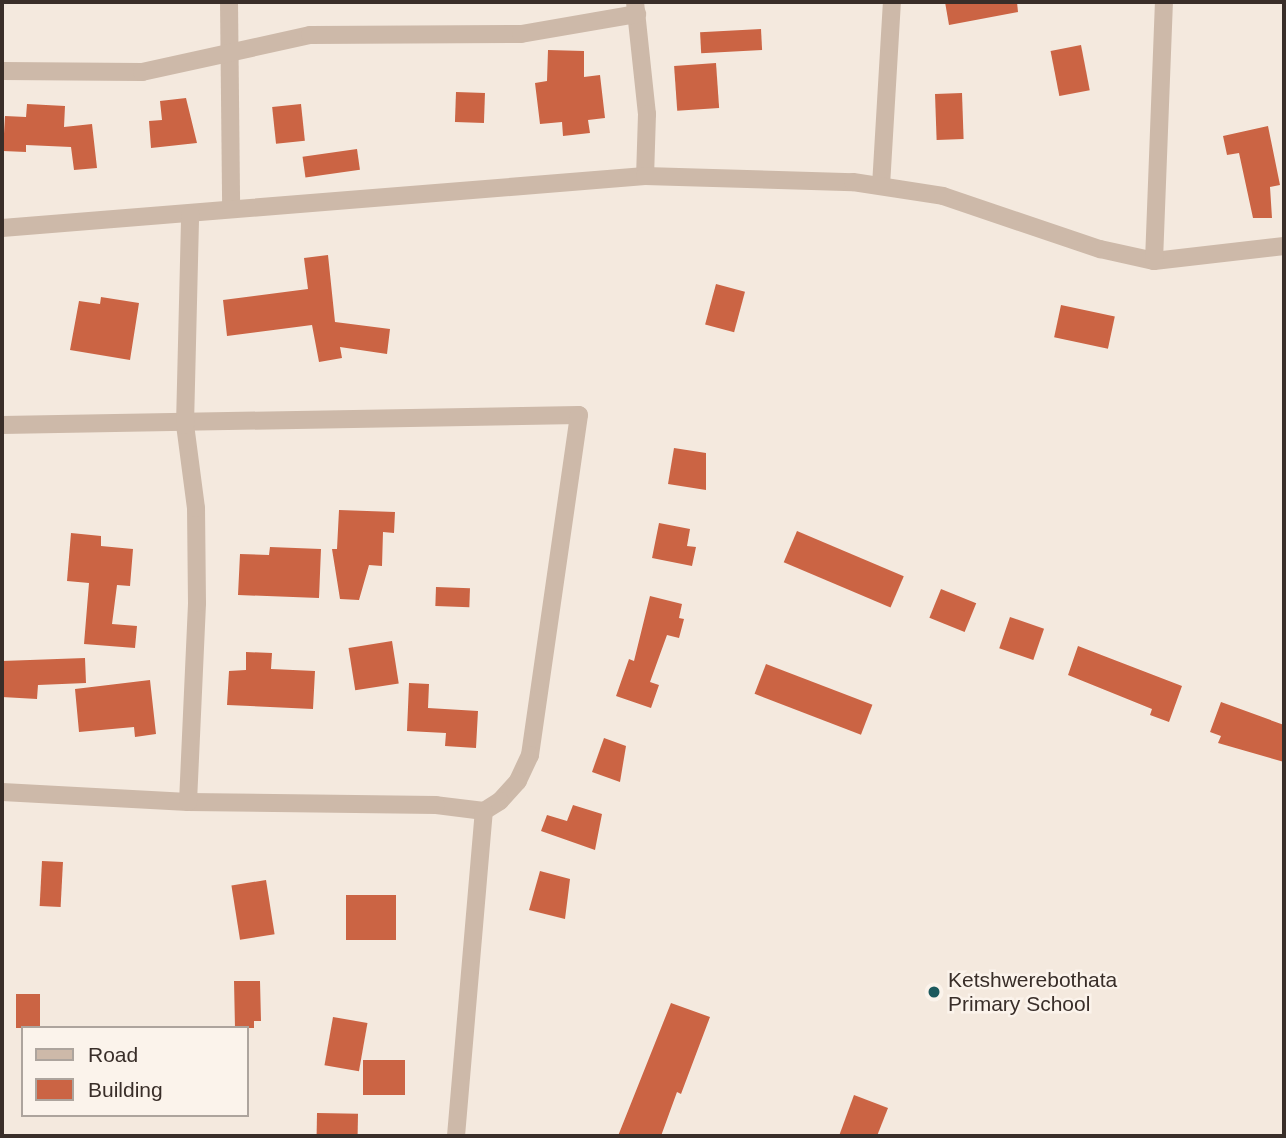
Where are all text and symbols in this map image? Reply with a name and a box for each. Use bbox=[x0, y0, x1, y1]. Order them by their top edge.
place label: Ketshwerebothata Primary School bbox=[948, 967, 1117, 1017]
marker: Ketshwerebothata Primary School bbox=[926, 984, 942, 1000]
legend bbox=[21, 1026, 248, 1117]
text: Road bbox=[88, 1043, 138, 1066]
text: Building bbox=[88, 1078, 163, 1101]

